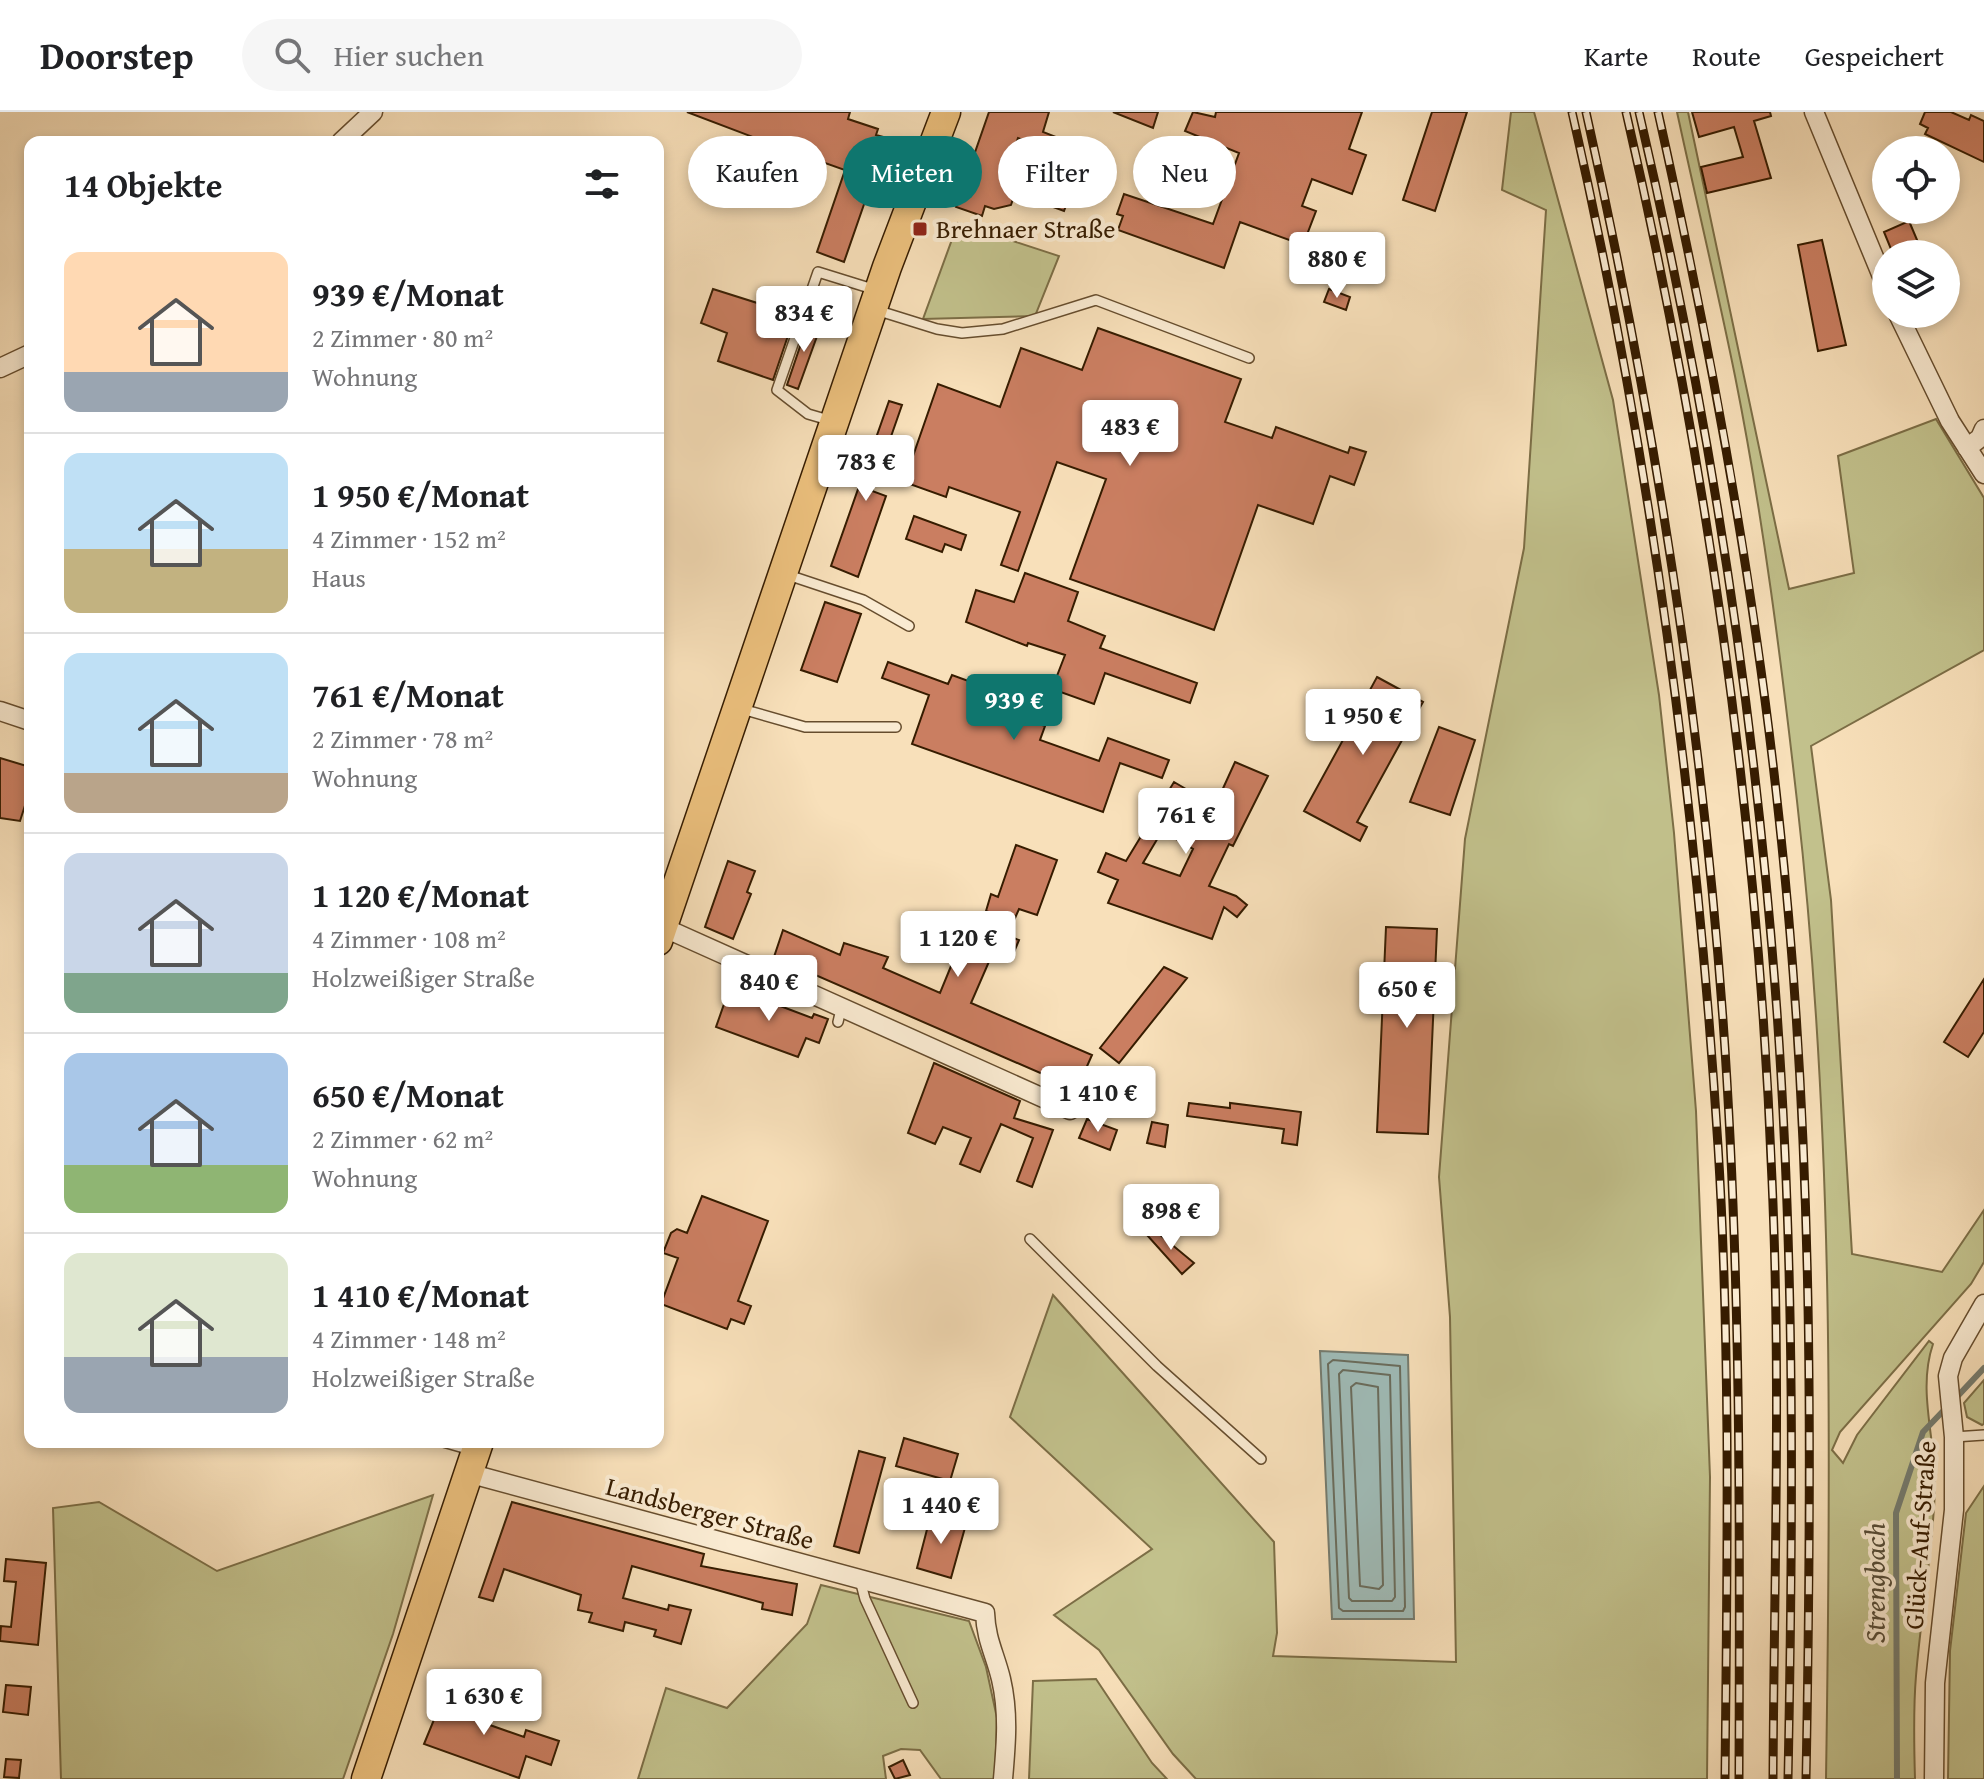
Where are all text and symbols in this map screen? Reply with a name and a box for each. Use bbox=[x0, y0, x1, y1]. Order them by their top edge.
search box bbox=[242, 19, 802, 91]
text: Doorstep bbox=[40, 27, 194, 83]
icon: search bbox=[270, 33, 314, 77]
text: Hier suchen bbox=[334, 33, 484, 77]
text: Karte bbox=[1584, 35, 1648, 76]
text: Route bbox=[1692, 35, 1761, 76]
text: Gespeichert bbox=[1805, 35, 1944, 76]
chip: Kaufen bbox=[688, 136, 827, 208]
chip: Mieten bbox=[843, 136, 982, 208]
chip: Filter bbox=[998, 136, 1117, 208]
chip: Neu bbox=[1133, 136, 1236, 208]
map controls bbox=[1872, 136, 1960, 328]
button: locate bbox=[1872, 136, 1960, 224]
text: 14 Objekte bbox=[64, 160, 222, 209]
icon: filters bbox=[580, 162, 624, 206]
place label: Brehnaer Straße bbox=[936, 209, 1115, 248]
marker: Brehnaer Straße bbox=[911, 220, 929, 238]
pin: 880 € bbox=[1281, 232, 1393, 300]
text: 880 € bbox=[1307, 238, 1367, 277]
button: layers bbox=[1872, 240, 1960, 328]
text: 939 €/Monat bbox=[312, 269, 504, 318]
icon: home bbox=[128, 284, 224, 380]
pin: 834 € bbox=[748, 286, 860, 354]
text: 834 € bbox=[774, 292, 834, 331]
text: 2 Zimmer · 80 m² bbox=[312, 318, 493, 357]
text: Wohnung bbox=[312, 357, 417, 396]
pin: 483 € bbox=[1074, 400, 1186, 468]
text: 483 € bbox=[1100, 406, 1160, 445]
pin: 783 € bbox=[810, 435, 922, 503]
text: 783 € bbox=[836, 441, 896, 480]
text: 1 950 €/Monat bbox=[312, 470, 529, 519]
icon: home bbox=[128, 485, 224, 581]
text: 4 Zimmer · 152 m² bbox=[312, 519, 506, 558]
text: Haus bbox=[312, 558, 366, 597]
text: 761 €/Monat bbox=[312, 670, 504, 719]
pin: 939 € bbox=[958, 674, 1070, 742]
text: 939 € bbox=[984, 680, 1044, 719]
icon: home bbox=[128, 685, 224, 781]
pin: 1 950 € bbox=[1289, 689, 1437, 757]
text: 1 950 € bbox=[1324, 695, 1402, 734]
text: 2 Zimmer · 78 m² bbox=[312, 719, 493, 758]
text: Wohnung bbox=[312, 758, 417, 797]
pin: 761 € bbox=[1130, 788, 1242, 856]
text: 761 € bbox=[1156, 794, 1216, 833]
text: 1 120 €/Monat bbox=[312, 870, 529, 919]
icon: home bbox=[128, 885, 224, 981]
pin: 1 120 € bbox=[884, 911, 1032, 979]
text: 1 120 € bbox=[919, 917, 997, 956]
text: 4 Zimmer · 108 m² bbox=[312, 919, 506, 958]
pin: 840 € bbox=[713, 955, 825, 1023]
text: Holzweißiger Straße bbox=[312, 958, 535, 997]
text: 840 € bbox=[739, 961, 799, 1000]
pin: 650 € bbox=[1351, 962, 1463, 1030]
text: 650 € bbox=[1377, 968, 1437, 1007]
pin: 1 410 € bbox=[1024, 1066, 1172, 1134]
text: 650 €/Monat bbox=[312, 1070, 504, 1119]
text: 1 410 € bbox=[1059, 1072, 1137, 1111]
icon: home bbox=[128, 1085, 224, 1181]
text: 2 Zimmer · 62 m² bbox=[312, 1119, 493, 1158]
text: Wohnung bbox=[312, 1158, 417, 1197]
pin: 898 € bbox=[1115, 1184, 1227, 1252]
text: 898 € bbox=[1141, 1190, 1201, 1229]
text: 1 410 €/Monat bbox=[312, 1270, 529, 1319]
icon: home bbox=[128, 1285, 224, 1381]
text: 4 Zimmer · 148 m² bbox=[312, 1319, 506, 1358]
text: Holzweißiger Straße bbox=[312, 1358, 535, 1397]
street label: Glück-Auf-Straße bbox=[1893, 1439, 1946, 1631]
street label: Landsberger Straße bbox=[602, 1466, 818, 1559]
pin: 1 440 € bbox=[867, 1478, 1015, 1546]
text: 1 440 € bbox=[902, 1484, 980, 1523]
water label: Strengbach bbox=[1854, 1523, 1895, 1643]
pin: 1 630 € bbox=[410, 1669, 558, 1737]
text: 1 630 € bbox=[445, 1675, 523, 1714]

